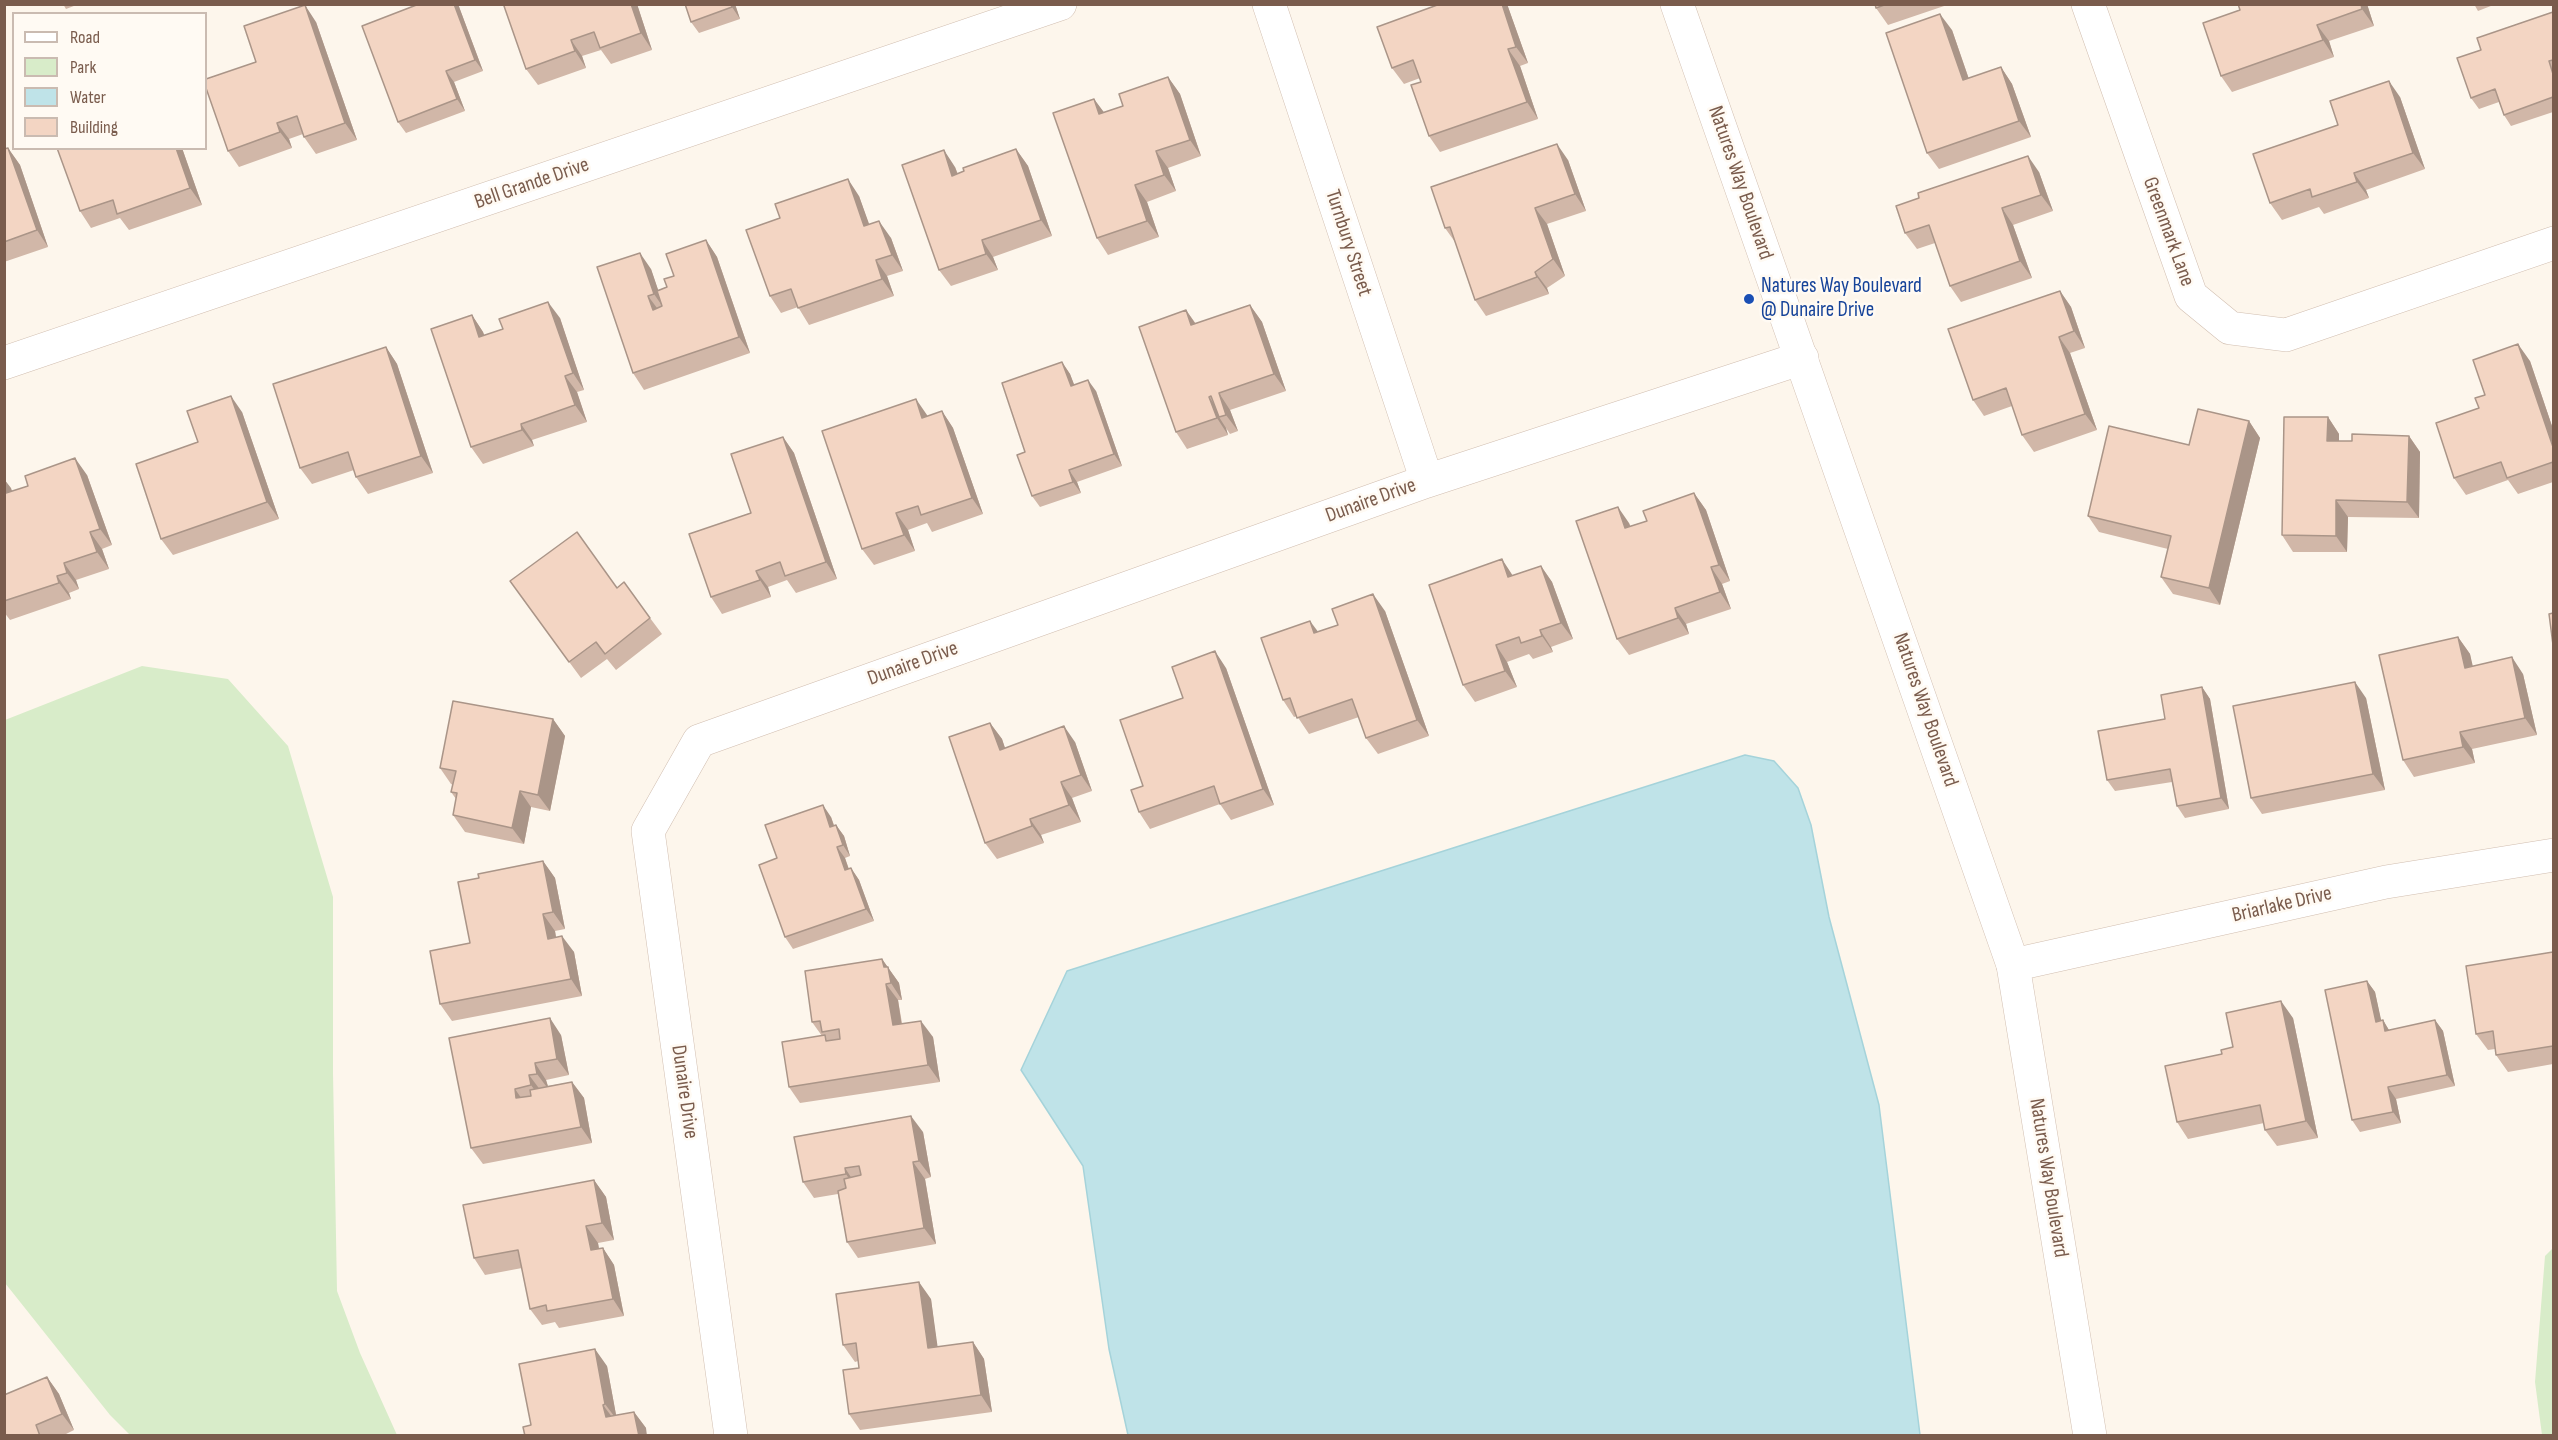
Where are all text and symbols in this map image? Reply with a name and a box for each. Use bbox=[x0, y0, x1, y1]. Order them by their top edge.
legend bbox=[12, 12, 207, 150]
text: Road bbox=[70, 27, 100, 48]
text: Park bbox=[70, 57, 96, 78]
text: Water bbox=[70, 87, 106, 108]
street label: Natures Way Boulevard bbox=[1702, 103, 1778, 263]
text: Building bbox=[70, 117, 118, 138]
street label: Bell Grande Drive bbox=[471, 153, 593, 215]
street label: Greenmark Lane bbox=[2137, 174, 2199, 290]
street label: Turnbury Street bbox=[1319, 187, 1377, 299]
place label: Natures Way Boulevard @ Dunaire Drive bbox=[1761, 274, 1922, 324]
marker: Natures Way Boulevard @ Dunaire Drive bbox=[1742, 292, 1756, 306]
street label: Dunaire Drive bbox=[1322, 473, 1420, 529]
street label: Natures Way Boulevard bbox=[1887, 630, 1963, 790]
street label: Dunaire Drive bbox=[864, 636, 962, 692]
street label: Briarlake Drive bbox=[2230, 881, 2334, 929]
street label: Dunaire Drive bbox=[665, 1044, 703, 1140]
street label: Natures Way Boulevard bbox=[2023, 1097, 2073, 1259]

